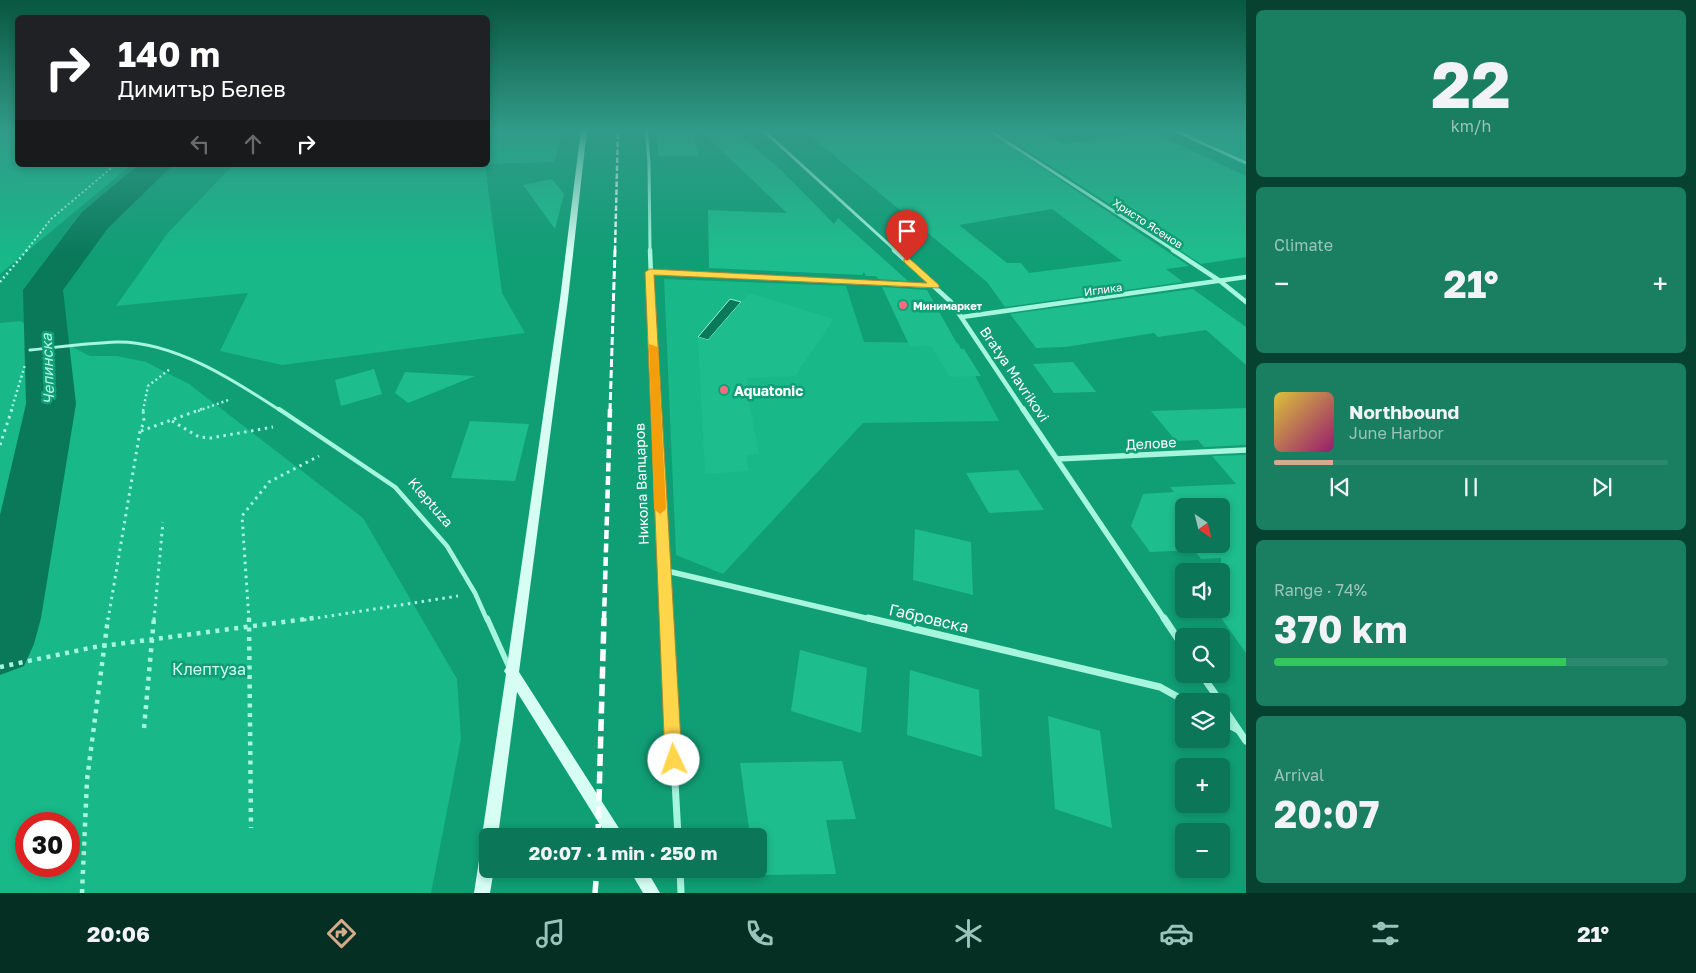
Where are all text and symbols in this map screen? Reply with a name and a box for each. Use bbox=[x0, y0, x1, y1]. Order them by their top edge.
text: 140 m bbox=[118, 33, 220, 75]
icon: right bbox=[35, 35, 100, 100]
text: 22 bbox=[1431, 44, 1511, 122]
text: Димитър Белев bbox=[118, 75, 286, 102]
text: km/h bbox=[1451, 116, 1491, 136]
icon: left bbox=[186, 130, 214, 158]
icon: ahead bbox=[239, 130, 267, 158]
icon: right bbox=[292, 130, 320, 158]
street label: Христо Ясенов bbox=[1111, 196, 1185, 250]
pin bbox=[886, 210, 928, 261]
icon: arrive bbox=[893, 217, 921, 245]
text: Climate bbox=[1274, 235, 1333, 255]
text: 21° bbox=[1444, 261, 1499, 306]
text: − bbox=[1274, 267, 1289, 300]
text: + bbox=[1653, 267, 1668, 300]
street label: Иглика bbox=[1083, 280, 1123, 298]
marker: Минимаркет bbox=[897, 299, 909, 311]
place label: Минимаркет bbox=[913, 299, 983, 312]
street label: Bratya Mavrikovi bbox=[977, 323, 1053, 425]
water label: Чепинска bbox=[37, 333, 57, 405]
place label: Aquatonic bbox=[734, 382, 803, 399]
marker: Aquatonic bbox=[718, 384, 730, 396]
text: Northbound bbox=[1349, 400, 1459, 423]
street label: Никола Вапцаров bbox=[630, 423, 652, 545]
text: June Harbor bbox=[1349, 423, 1444, 443]
street label: Делове bbox=[1125, 433, 1177, 453]
icon: previous bbox=[1326, 473, 1354, 501]
icon: pause bbox=[1457, 473, 1485, 501]
icon: next bbox=[1588, 473, 1616, 501]
street label: Kleptuza bbox=[405, 474, 457, 530]
north arrow bbox=[1175, 498, 1230, 552]
map controls bbox=[1175, 498, 1230, 878]
button: sound bbox=[1175, 563, 1230, 618]
text: Range · 74% bbox=[1274, 580, 1367, 600]
street label: Габровска bbox=[887, 599, 971, 637]
text: 370 km bbox=[1274, 606, 1407, 651]
button: search bbox=[1175, 628, 1230, 683]
park label: Клептуза bbox=[172, 659, 246, 679]
button: layers bbox=[1175, 693, 1230, 748]
position arrow bbox=[647, 733, 699, 785]
button: + bbox=[1175, 758, 1230, 813]
text: Arrival bbox=[1274, 765, 1324, 785]
text: 20:07 bbox=[1274, 791, 1379, 836]
speed limit sign: 30 bbox=[15, 812, 80, 877]
button: − bbox=[1175, 823, 1230, 878]
text: 20:07 · 1 min · 250 m bbox=[529, 841, 717, 864]
icon: directions bbox=[324, 916, 359, 951]
icon: music bbox=[533, 916, 568, 951]
icon: phone bbox=[742, 916, 777, 951]
icon: climate bbox=[951, 916, 986, 951]
icon: car bbox=[1159, 916, 1194, 951]
icon: filters bbox=[1368, 916, 1403, 951]
text: 20:06 bbox=[87, 920, 150, 947]
text: 21° bbox=[1577, 920, 1609, 947]

